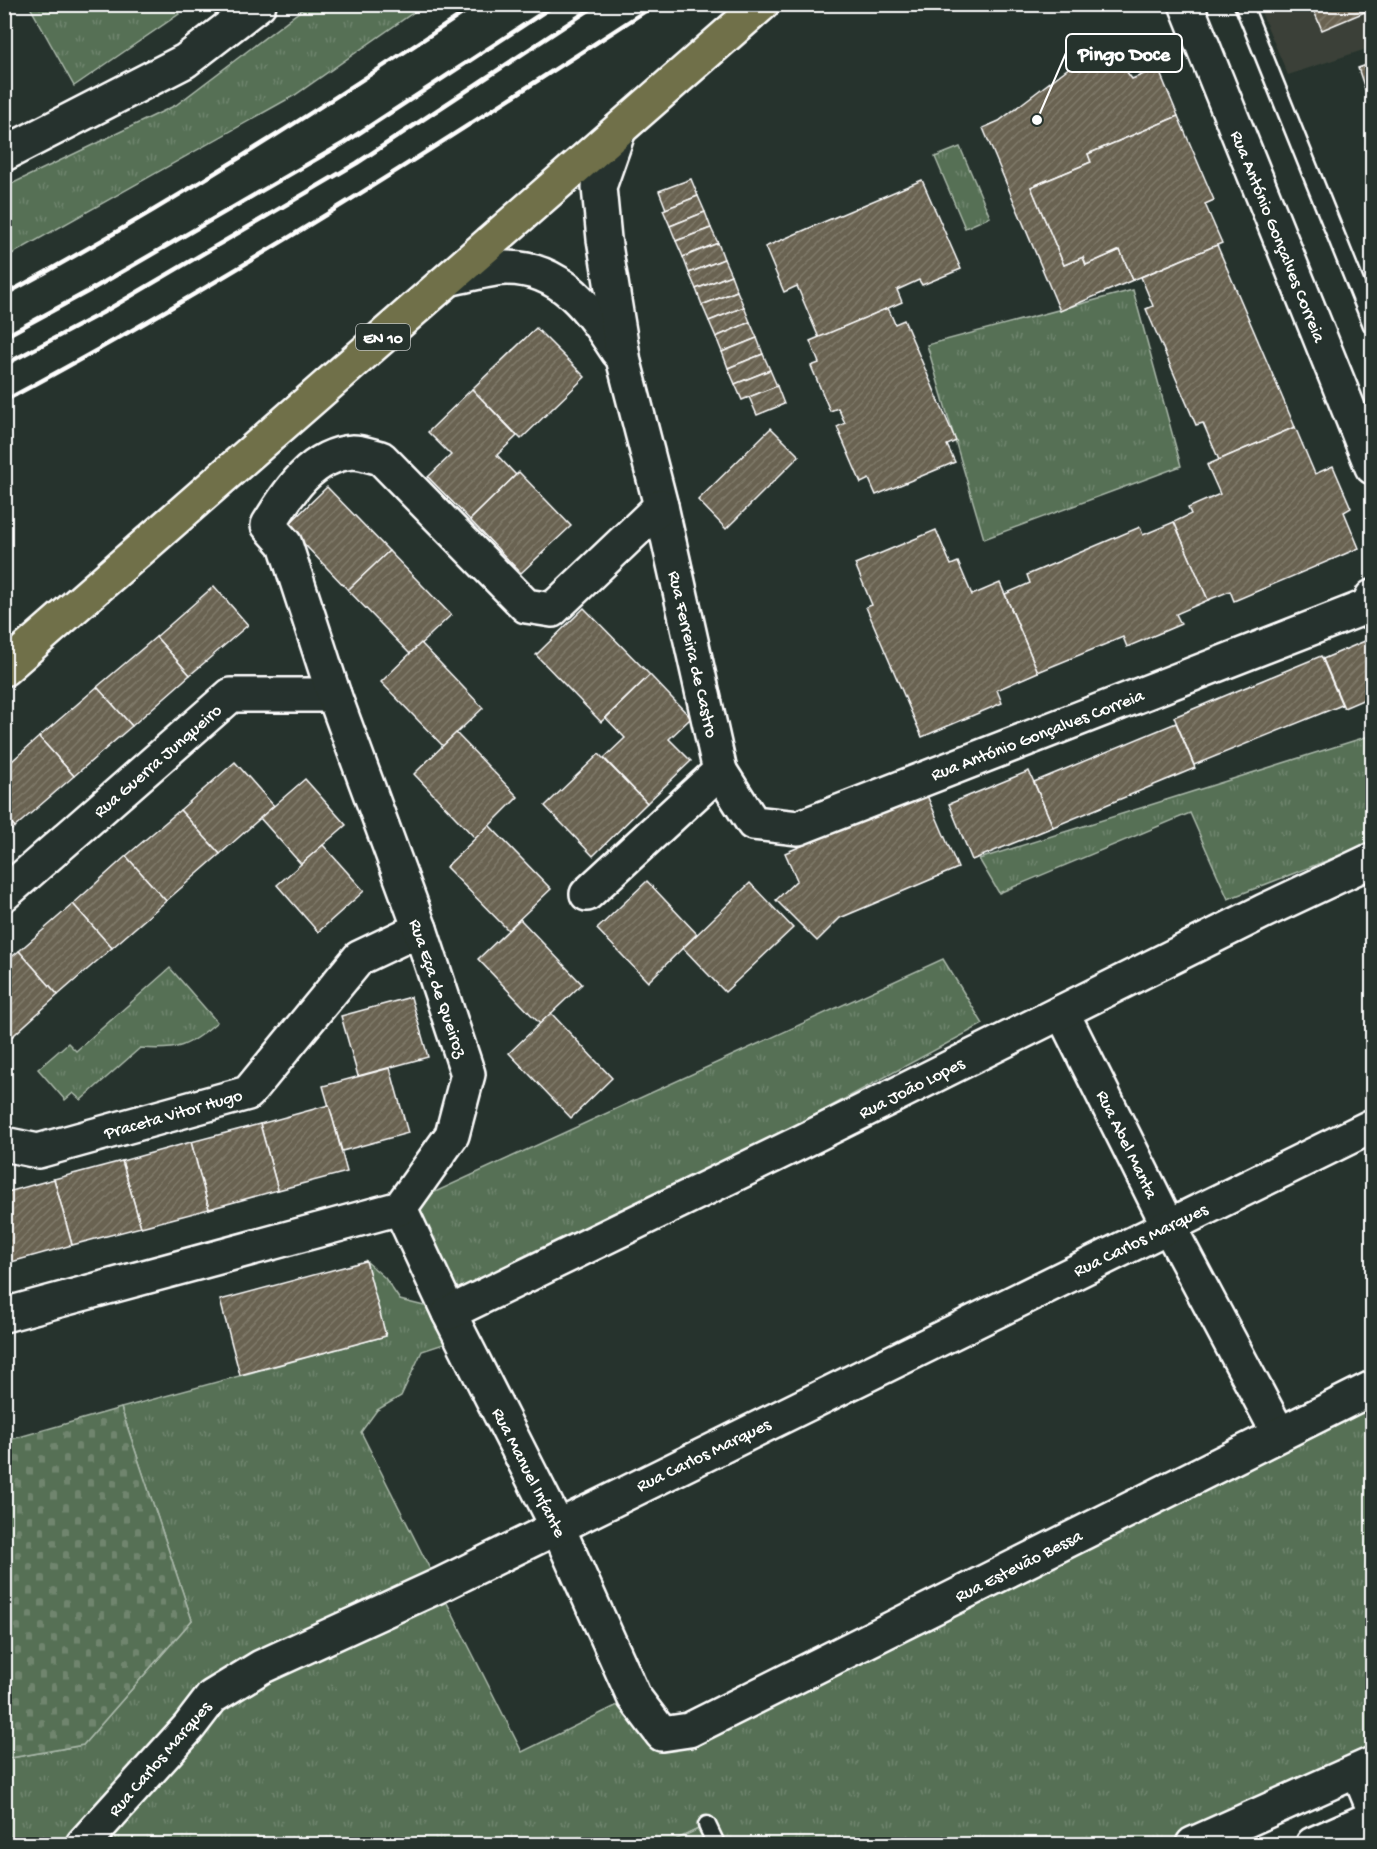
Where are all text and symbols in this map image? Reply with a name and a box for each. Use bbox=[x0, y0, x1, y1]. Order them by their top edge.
callout: Pingo Doce bbox=[1066, 34, 1182, 72]
text: Pingo Doce bbox=[1077, 45, 1171, 68]
street label: Rua António Gonçalves Correia bbox=[1225, 128, 1329, 347]
road number: EN 10 bbox=[356, 324, 410, 350]
street label: Rua Ferreira de Castro bbox=[662, 569, 721, 740]
street label: Rua António Gonçalves Correia bbox=[928, 686, 1148, 787]
street label: Rua Guerra Junqueiro bbox=[90, 701, 227, 823]
street label: Rua Eça de Queiroz bbox=[403, 917, 471, 1062]
street label: Rua João Lopes bbox=[856, 1053, 969, 1125]
street label: Praceta Vitor Hugo bbox=[101, 1086, 245, 1145]
street label: Rua Abel Manta bbox=[1090, 1087, 1162, 1204]
street label: Rua Carlos Marques bbox=[1071, 1199, 1213, 1283]
street label: Rua Manuel Infante bbox=[486, 1405, 570, 1542]
street label: Rua Carlos Marques bbox=[634, 1414, 776, 1498]
street label: Rua Estevão Bessa bbox=[952, 1526, 1087, 1608]
street label: Rua Carlos Marques bbox=[105, 1696, 218, 1822]

